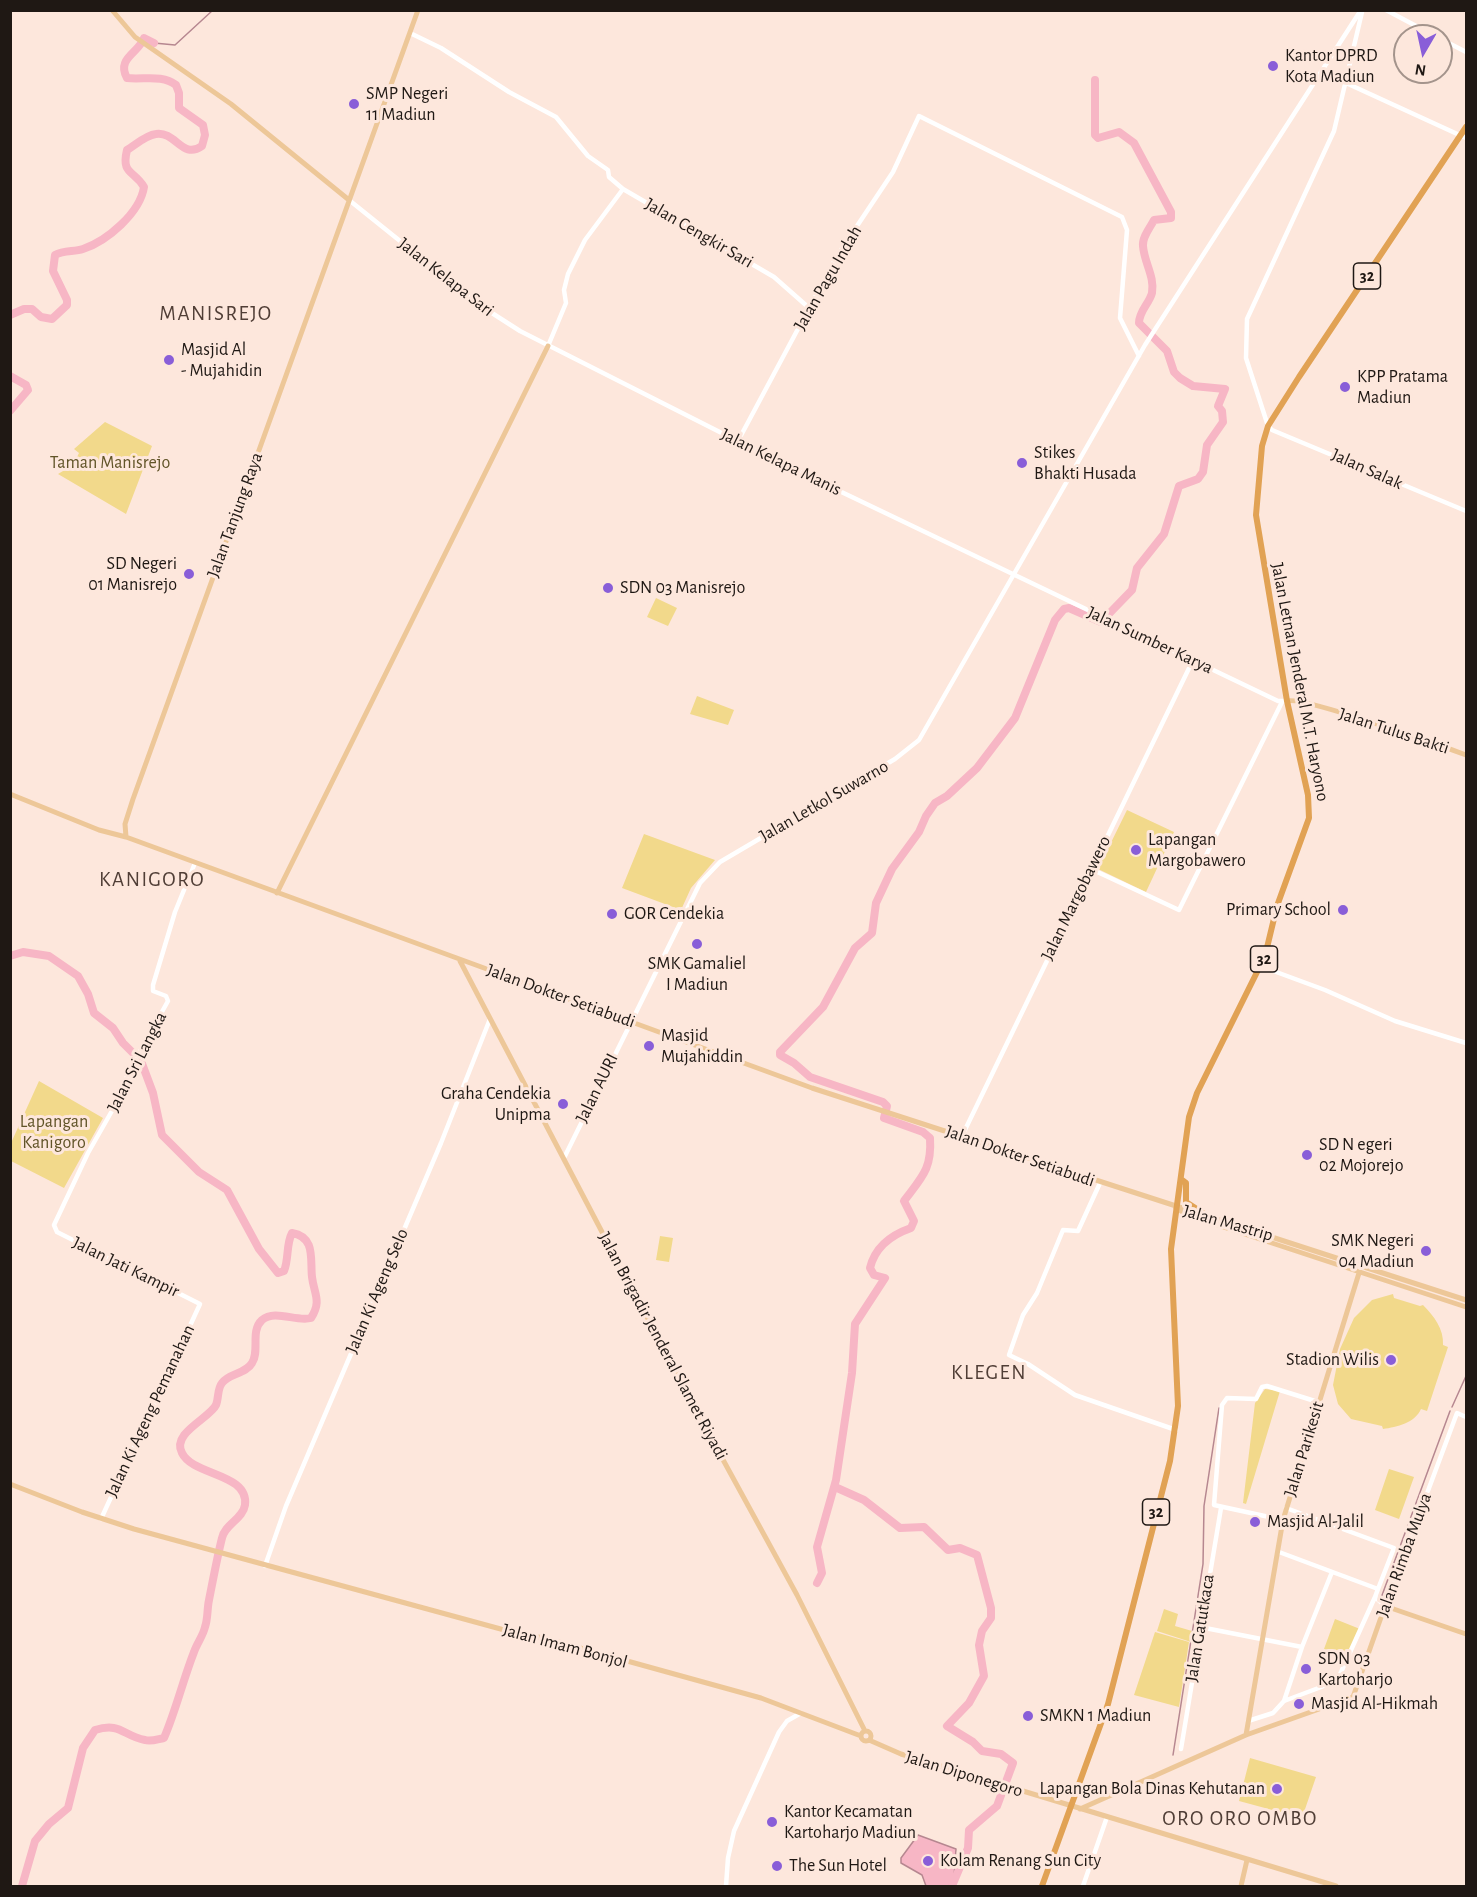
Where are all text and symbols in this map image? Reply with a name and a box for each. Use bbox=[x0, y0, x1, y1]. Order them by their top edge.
north arrow bbox=[1393, 24, 1453, 84]
place label: Kantor DPRD Kota Madiun bbox=[1285, 45, 1378, 88]
marker: Kantor DPRD Kota Madiun bbox=[1266, 59, 1280, 73]
text: N bbox=[1414, 61, 1427, 79]
place label: SMP Negeri 11 Madiun bbox=[366, 83, 448, 125]
marker: SMP Negeri 11 Madiun bbox=[347, 97, 361, 111]
street label: Jalan Cengkir Sari bbox=[641, 193, 757, 273]
street label: Jalan Pagu Indah bbox=[789, 222, 867, 334]
street label: Jalan Kelapa Sari bbox=[394, 233, 498, 321]
road number: 32 bbox=[1354, 263, 1380, 289]
district label: MANISREJO bbox=[159, 301, 273, 327]
place label: Masjid Al - Mujahidin bbox=[181, 339, 262, 382]
marker: Masjid Al - Mujahidin bbox=[162, 353, 176, 367]
place label: KPP Pratama Madiun bbox=[1357, 366, 1448, 409]
marker: KPP Pratama Madiun bbox=[1338, 380, 1352, 394]
street label: Jalan Kelapa Manis bbox=[717, 423, 845, 501]
place label: Stikes Bhakti Husada bbox=[1034, 442, 1137, 484]
street label: Jalan Salak bbox=[1328, 444, 1406, 494]
street label: Jalan Tanjung Raya bbox=[202, 449, 268, 581]
park label: Taman Manisrejo bbox=[50, 452, 170, 474]
marker: Stikes Bhakti Husada bbox=[1015, 456, 1029, 470]
place label: SD Negeri 01 Manisrejo bbox=[88, 553, 177, 596]
street label: Jalan Letnan Jenderal M.T. Haryono bbox=[1266, 561, 1334, 803]
marker: SD Negeri 01 Manisrejo bbox=[182, 567, 196, 581]
place label: SDN 03 Manisrejo bbox=[620, 577, 745, 599]
marker: SDN 03 Manisrejo bbox=[601, 581, 615, 595]
street label: Jalan Sumber Karya bbox=[1084, 601, 1216, 679]
street label: Jalan Tulus Bakti bbox=[1336, 703, 1452, 759]
street label: Jalan Letkol Suwarno bbox=[756, 755, 892, 847]
place label: Lapangan Margobawero bbox=[1148, 829, 1246, 872]
street label: Jalan Margobawero bbox=[1036, 832, 1116, 964]
marker: Lapangan Margobawero bbox=[1129, 843, 1143, 857]
district label: KANIGORO bbox=[99, 867, 205, 893]
place label: Primary School bbox=[1226, 899, 1331, 921]
place label: GOR Cendekia bbox=[624, 903, 724, 925]
marker: Primary School bbox=[1336, 903, 1350, 917]
marker: GOR Cendekia bbox=[605, 907, 619, 921]
marker: SMK Gamaliel I Madiun bbox=[690, 937, 704, 951]
road number: 32 bbox=[1250, 946, 1278, 972]
place label: SMK Gamaliel I Madiun bbox=[648, 953, 746, 996]
street label: Jalan Dokter Setiabudi bbox=[484, 959, 638, 1033]
street label: Jalan Sri Langka bbox=[102, 1008, 172, 1116]
place label: Masjid Mujahiddin bbox=[661, 1025, 743, 1068]
marker: Masjid Mujahiddin bbox=[642, 1039, 656, 1053]
street label: Jalan AURI bbox=[571, 1050, 623, 1126]
place label: Graha Cendekia Unipma bbox=[441, 1083, 551, 1126]
marker: Graha Cendekia Unipma bbox=[556, 1097, 570, 1111]
park label: Lapangan Kanigoro bbox=[20, 1111, 88, 1154]
street label: Jalan Dokter Setiabudi bbox=[942, 1120, 1098, 1192]
place label: SD N egeri 02 Mojorejo bbox=[1319, 1134, 1403, 1176]
marker: SD N egeri 02 Mojorejo bbox=[1300, 1148, 1314, 1162]
street label: Jalan Mastrip bbox=[1181, 1200, 1275, 1246]
street label: Jalan Ki Ageng Selo bbox=[341, 1225, 413, 1357]
street label: Jalan Brigadir Jenderal Slamet Riyadi bbox=[594, 1228, 732, 1464]
place label: SMK Negeri 04 Madiun bbox=[1331, 1230, 1414, 1272]
street label: Jalan Jati Kampir bbox=[69, 1232, 183, 1302]
marker: SMK Negeri 04 Madiun bbox=[1419, 1244, 1433, 1258]
street label: Jalan Ki Ageng Pemanahan bbox=[101, 1321, 199, 1501]
place label: Stadion Wilis bbox=[1286, 1349, 1379, 1371]
marker: Stadion Wilis bbox=[1384, 1353, 1398, 1367]
district label: KLEGEN bbox=[951, 1360, 1027, 1386]
street label: Jalan Parikesit bbox=[1279, 1399, 1329, 1499]
street label: Jalan Rimba Mulya bbox=[1371, 1490, 1437, 1620]
road number: 32 bbox=[1142, 1499, 1170, 1525]
place label: Masjid Al-Jalil bbox=[1267, 1511, 1364, 1533]
marker: Masjid Al-Jalil bbox=[1248, 1515, 1262, 1529]
street label: Jalan Gatutkaca bbox=[1181, 1572, 1219, 1684]
street label: Jalan Imam Bonjol bbox=[500, 1619, 630, 1673]
place label: SDN 03 Kartoharjo bbox=[1318, 1648, 1393, 1690]
marker: SDN 03 Kartoharjo bbox=[1299, 1662, 1313, 1676]
place label: Masjid Al-Hikmah bbox=[1311, 1693, 1438, 1715]
marker: Masjid Al-Hikmah bbox=[1292, 1697, 1306, 1711]
place label: SMKN 1 Madiun bbox=[1040, 1705, 1151, 1727]
marker: SMKN 1 Madiun bbox=[1021, 1709, 1035, 1723]
street label: Jalan Diponegoro bbox=[903, 1746, 1025, 1802]
place label: Lapangan Bola Dinas Kehutanan bbox=[1040, 1778, 1265, 1800]
marker: Lapangan Bola Dinas Kehutanan bbox=[1270, 1782, 1284, 1796]
place label: Kantor Kecamatan Kartoharjo Madiun bbox=[784, 1801, 916, 1844]
district label: ORO ORO OMBO bbox=[1162, 1806, 1318, 1832]
marker: Kantor Kecamatan Kartoharjo Madiun bbox=[765, 1815, 779, 1829]
place label: Kolam Renang Sun City bbox=[940, 1850, 1101, 1872]
marker: Kolam Renang Sun City bbox=[921, 1854, 935, 1868]
place label: The Sun Hotel bbox=[789, 1855, 887, 1877]
marker: The Sun Hotel bbox=[770, 1859, 784, 1873]

